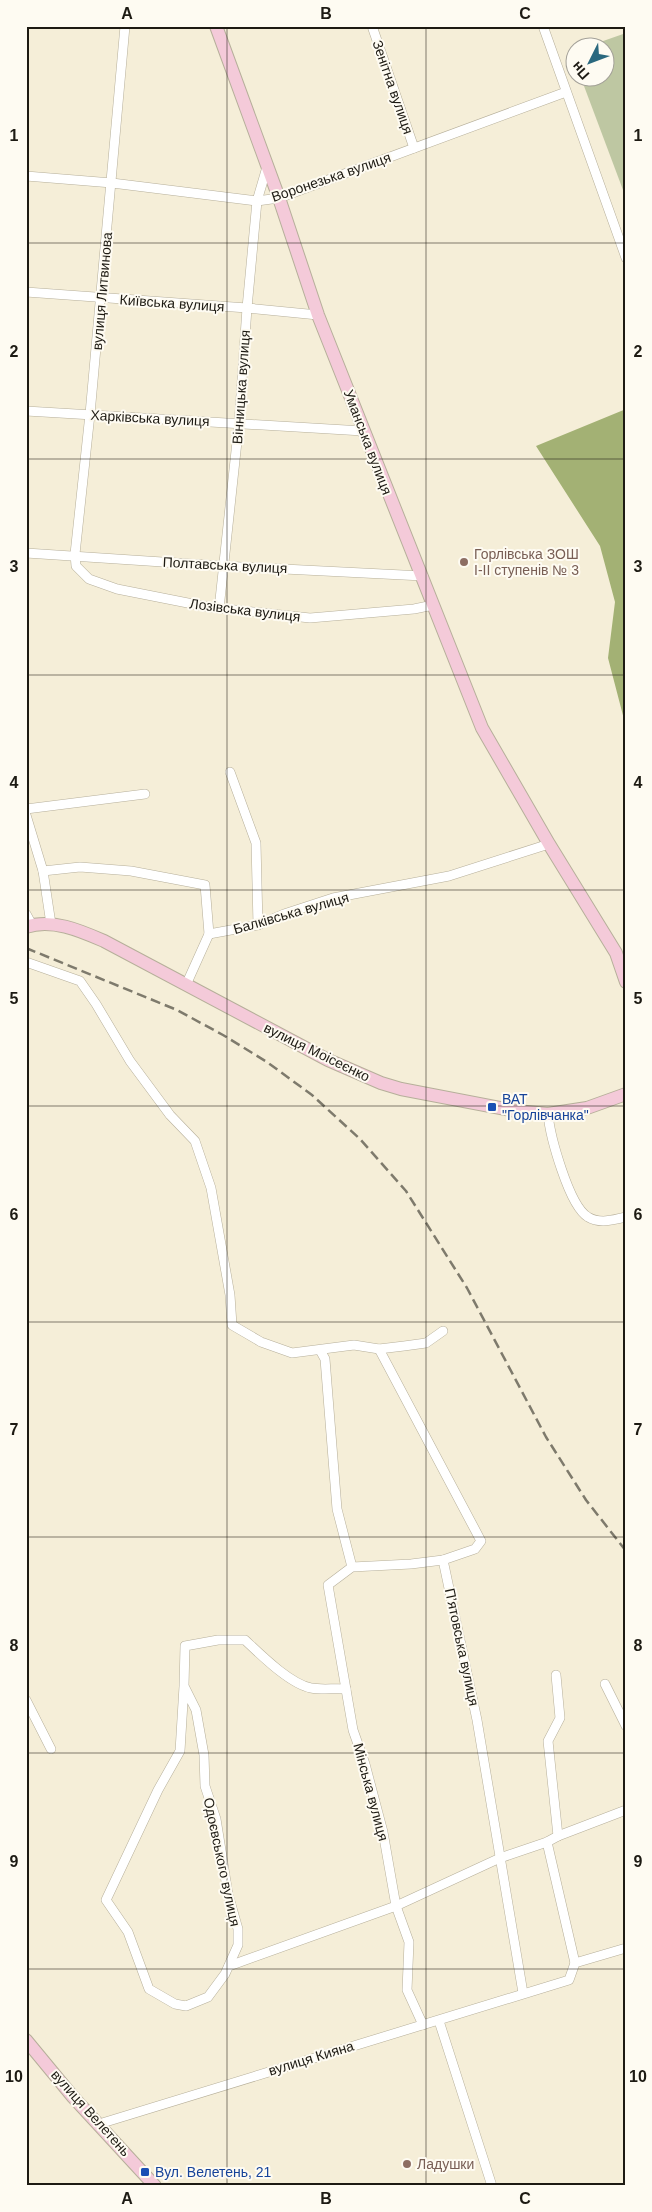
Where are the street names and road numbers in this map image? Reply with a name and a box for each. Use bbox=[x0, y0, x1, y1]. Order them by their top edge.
street label: Зенітна вулиця bbox=[369, 38, 417, 136]
street label: Воронезька вулиця bbox=[269, 149, 393, 205]
street label: вулиця Литвинова bbox=[89, 231, 115, 351]
street label: Київська вулиця bbox=[119, 291, 225, 315]
street label: Вінницька вулиця bbox=[229, 329, 253, 445]
street label: Уманська вулиця bbox=[341, 387, 395, 497]
street label: Харківська вулиця bbox=[90, 407, 210, 429]
street label: Полтавська вулиця bbox=[162, 554, 288, 576]
street label: Лозівська вулиця bbox=[189, 595, 301, 625]
street label: Балківська вулиця bbox=[231, 889, 351, 937]
street label: вулиця Моісеєнко bbox=[261, 1019, 373, 1085]
street label: П’ятовська вулиця bbox=[442, 1587, 482, 1707]
street label: Мінська вулиця bbox=[350, 1741, 392, 1843]
street label: Одоєвського вулиця bbox=[201, 1796, 243, 1928]
street label: вулиця Кияна bbox=[266, 2037, 356, 2079]
street label: вулиця Велетень bbox=[48, 2067, 134, 2159]

